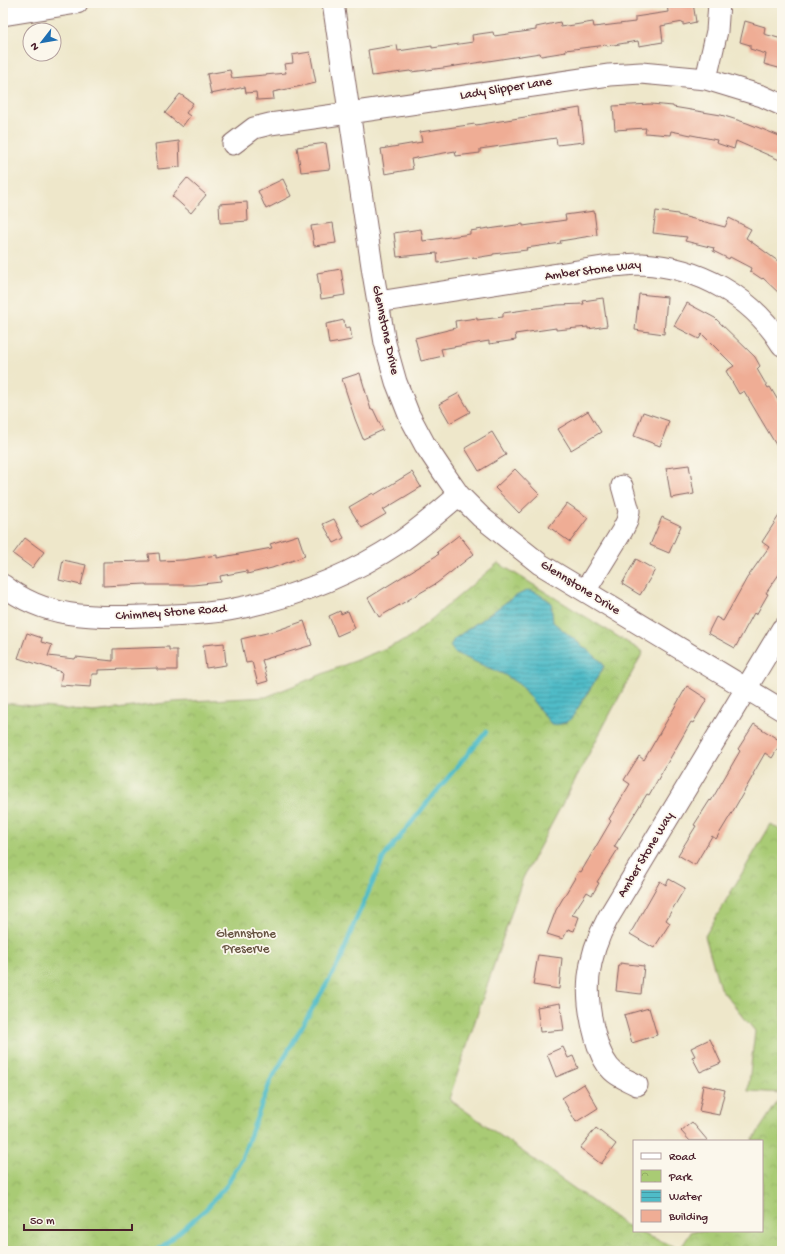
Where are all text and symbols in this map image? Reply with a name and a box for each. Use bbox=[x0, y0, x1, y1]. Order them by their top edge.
north arrow bbox=[22, 22, 62, 62]
text: N bbox=[28, 40, 42, 52]
street label: Lady Slipper Lane bbox=[459, 74, 553, 104]
street label: Amber Stone Way bbox=[544, 258, 643, 284]
street label: Glennstone Drive bbox=[368, 284, 402, 376]
street label: Glennstone Drive bbox=[537, 557, 623, 619]
street label: Chimney Stone Road bbox=[115, 602, 228, 624]
street label: Amber Stone Way bbox=[615, 809, 678, 900]
park label: Glennstone Preserve bbox=[216, 927, 276, 957]
legend bbox=[633, 1140, 763, 1232]
text: Road bbox=[669, 1151, 696, 1165]
text: Park bbox=[668, 1171, 694, 1185]
text: Water bbox=[669, 1191, 703, 1205]
scale bar bbox=[24, 1206, 132, 1232]
text: Building bbox=[668, 1211, 708, 1225]
text: 50 m bbox=[30, 1215, 55, 1229]

